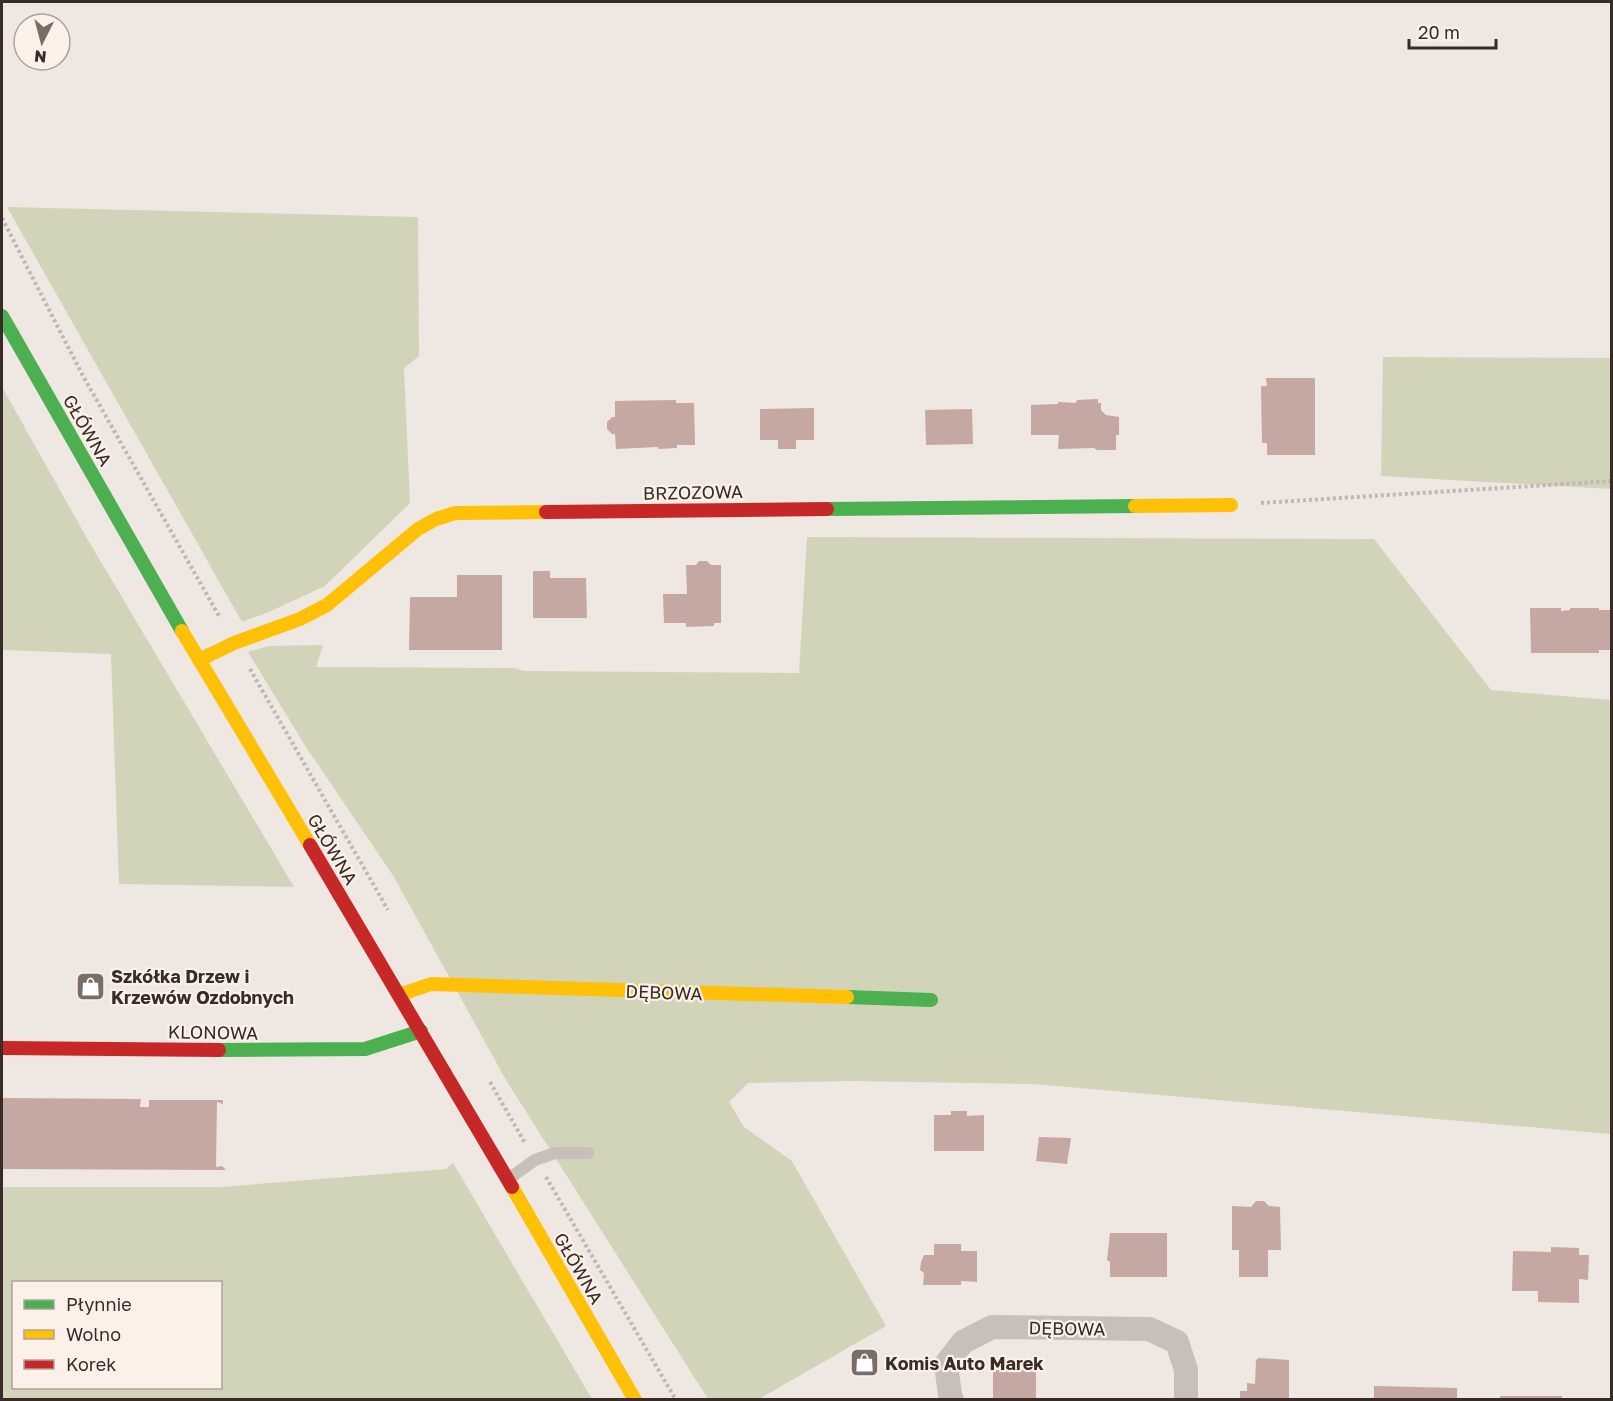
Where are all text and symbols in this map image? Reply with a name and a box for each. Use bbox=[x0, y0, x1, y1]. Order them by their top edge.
north arrow bbox=[12, 12, 72, 72]
scale bar bbox=[1409, 12, 1496, 50]
text: 20 m bbox=[1418, 21, 1460, 43]
text: N bbox=[33, 46, 48, 67]
street label: GŁÓWNA bbox=[59, 390, 117, 470]
street label: BRZOZOWA bbox=[643, 480, 743, 504]
street label: GŁÓWNA bbox=[303, 810, 363, 888]
place label: Szkółka Drzew i Krzewów Ozdobnych bbox=[111, 965, 294, 1008]
shop icon: Szkółka Drzew i Krzewów Ozdobnych bbox=[74, 970, 106, 1002]
street label: DĘBOWA bbox=[625, 980, 703, 1004]
street label: KLONOWA bbox=[168, 1020, 258, 1044]
street label: GŁÓWNA bbox=[550, 1228, 608, 1308]
legend bbox=[12, 1281, 222, 1389]
text: Płynnie bbox=[66, 1293, 132, 1315]
street label: DĘBOWA bbox=[1028, 1316, 1106, 1340]
text: Wolno bbox=[66, 1323, 121, 1345]
shop icon: Komis Auto Marek bbox=[848, 1347, 880, 1379]
place label: Komis Auto Marek bbox=[885, 1352, 1044, 1374]
text: Korek bbox=[66, 1353, 116, 1375]

